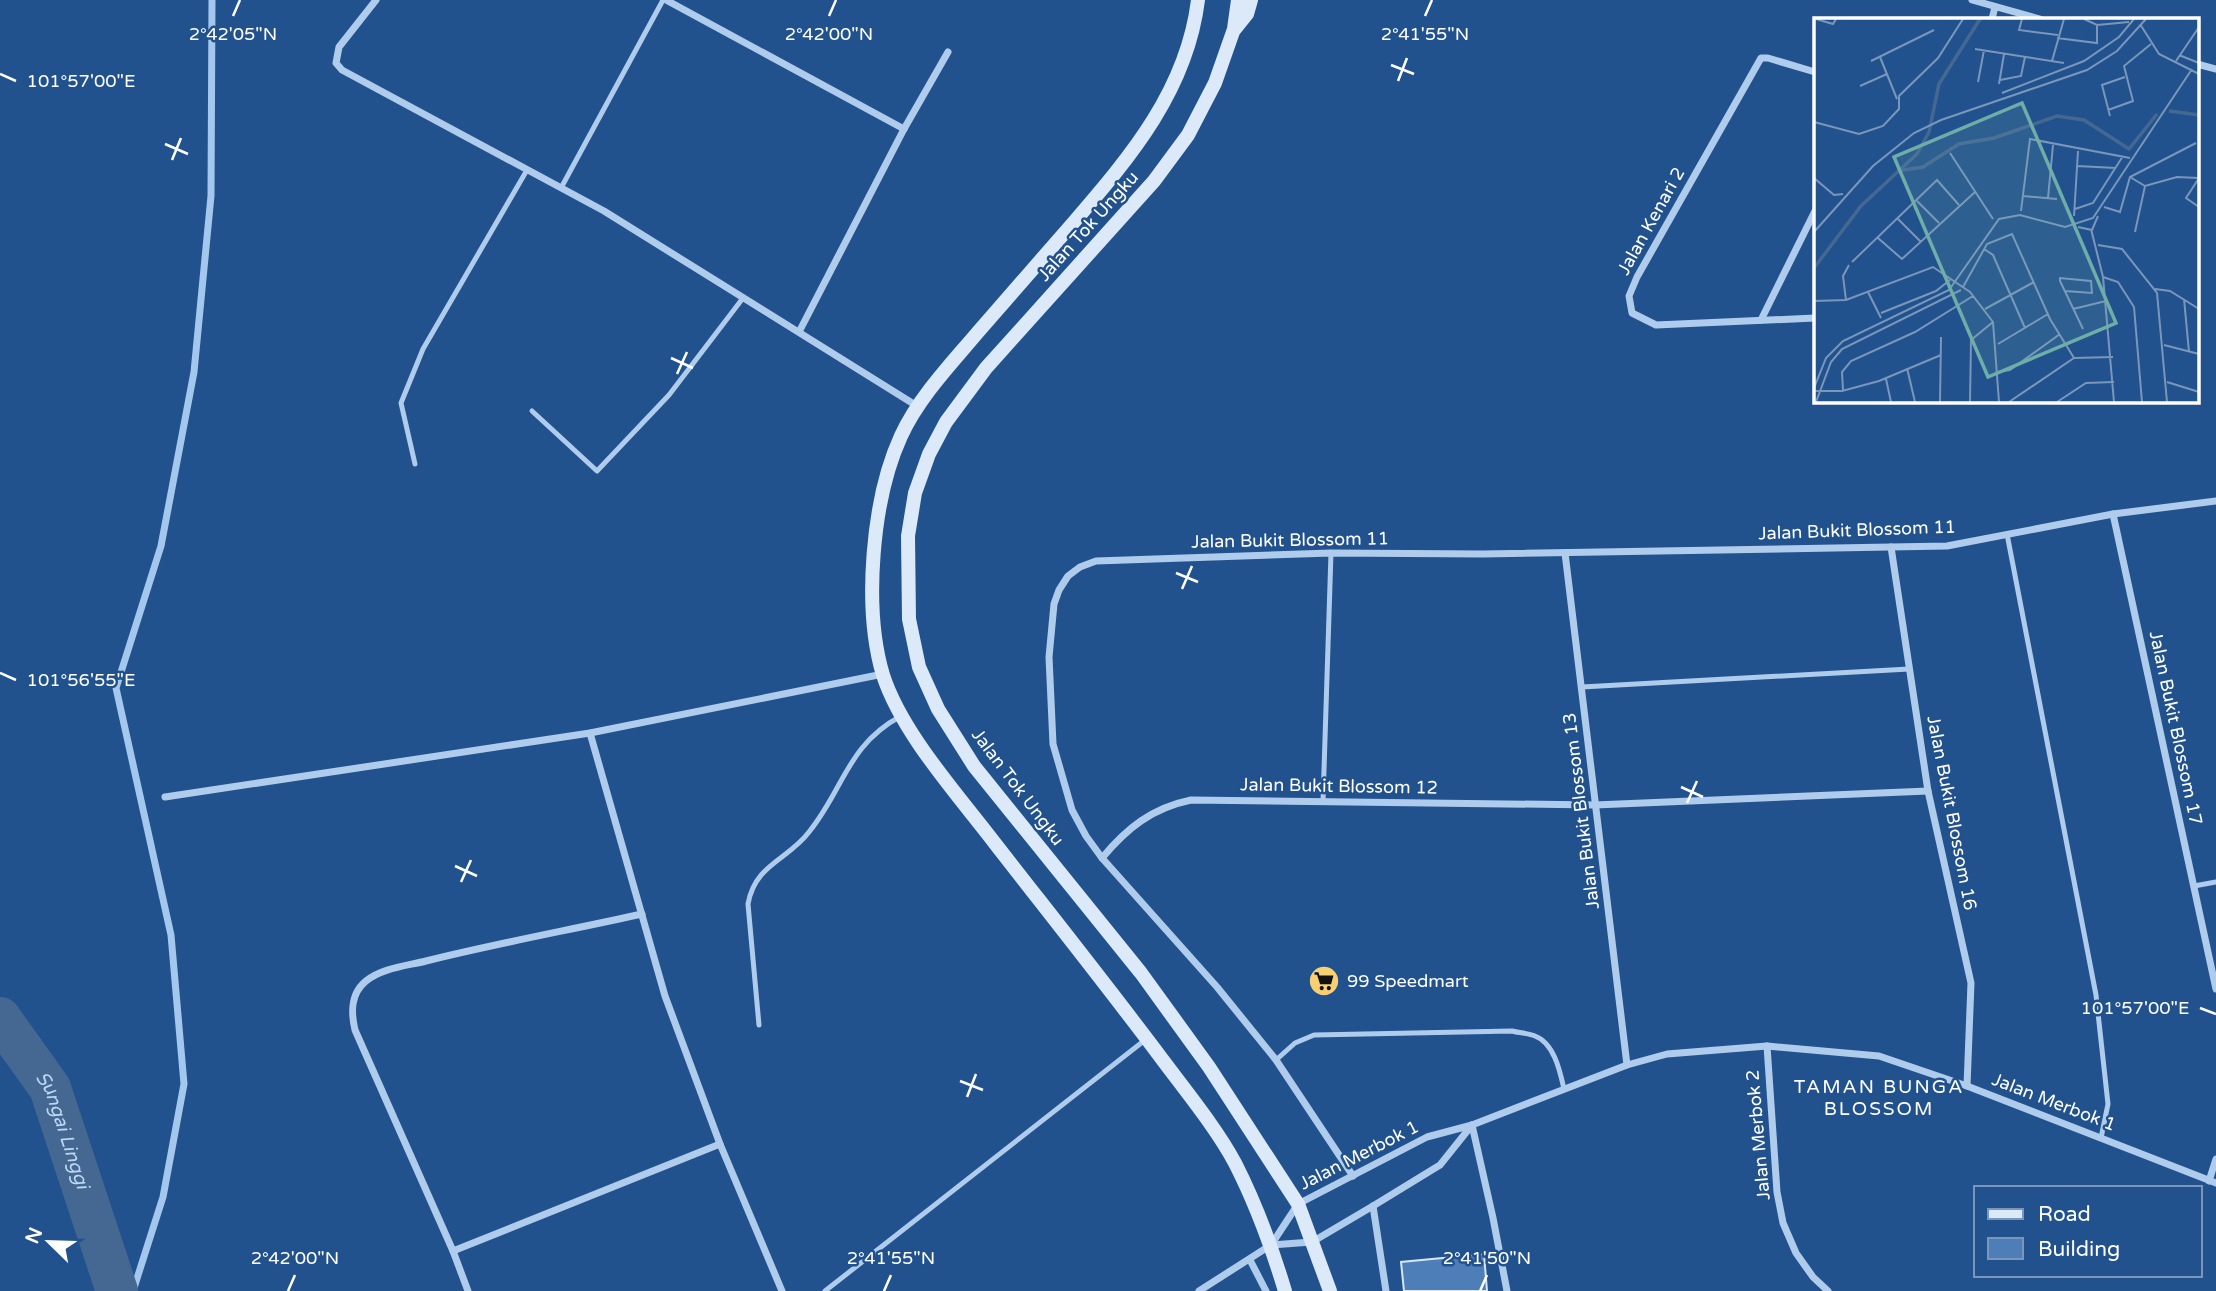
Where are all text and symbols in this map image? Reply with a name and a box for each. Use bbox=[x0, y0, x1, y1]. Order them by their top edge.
inset map bbox=[1814, 18, 2198, 402]
text: 2°42'05"N bbox=[189, 23, 277, 45]
text: 2°42'00"N bbox=[785, 23, 873, 45]
text: 2°41'55"N bbox=[1381, 23, 1469, 45]
text: 101°57'00"E bbox=[27, 70, 135, 92]
street label: Jalan Kenari 2 bbox=[1612, 163, 1690, 279]
street label: Jalan Tok Ungku bbox=[1033, 166, 1143, 286]
street label: Jalan Bukit Blossom 11 bbox=[1758, 516, 1956, 544]
street label: Jalan Bukit Blossom 11 bbox=[1191, 527, 1389, 553]
street label: Jalan Bukit Blossom 17 bbox=[2145, 629, 2207, 827]
text: 101°56'55"E bbox=[27, 669, 135, 691]
street label: Jalan Bukit Blossom 13 bbox=[1558, 712, 1604, 910]
street label: Jalan Bukit Blossom 16 bbox=[1922, 714, 1982, 912]
street label: Jalan Tok Ungku bbox=[967, 724, 1069, 850]
street label: Jalan Bukit Blossom 12 bbox=[1240, 773, 1438, 799]
supermarket icon: 99 Speedmart bbox=[1307, 964, 1341, 998]
place label: 99 Speedmart bbox=[1347, 970, 1469, 992]
text: 101°57'00"E bbox=[2081, 997, 2189, 1019]
water label: Sungai Linggi bbox=[31, 1067, 94, 1194]
street label: Jalan Merbok 1 bbox=[1989, 1068, 2119, 1136]
street label: Jalan Merbok 2 bbox=[1741, 1069, 1775, 1201]
district label: TAMAN BUNGA BLOSSOM bbox=[1794, 1076, 1964, 1120]
street label: Jalan Merbok 1 bbox=[1296, 1115, 1422, 1195]
legend bbox=[1974, 1186, 2202, 1277]
text: Road bbox=[2038, 1202, 2091, 1227]
north arrow bbox=[14, 1207, 84, 1277]
text: N bbox=[21, 1224, 47, 1247]
text: Building bbox=[2038, 1237, 2120, 1262]
text: 2°42'00"N bbox=[251, 1247, 339, 1269]
text: 2°41'55"N bbox=[847, 1247, 935, 1269]
text: 2°41'50"N bbox=[1443, 1247, 1531, 1269]

